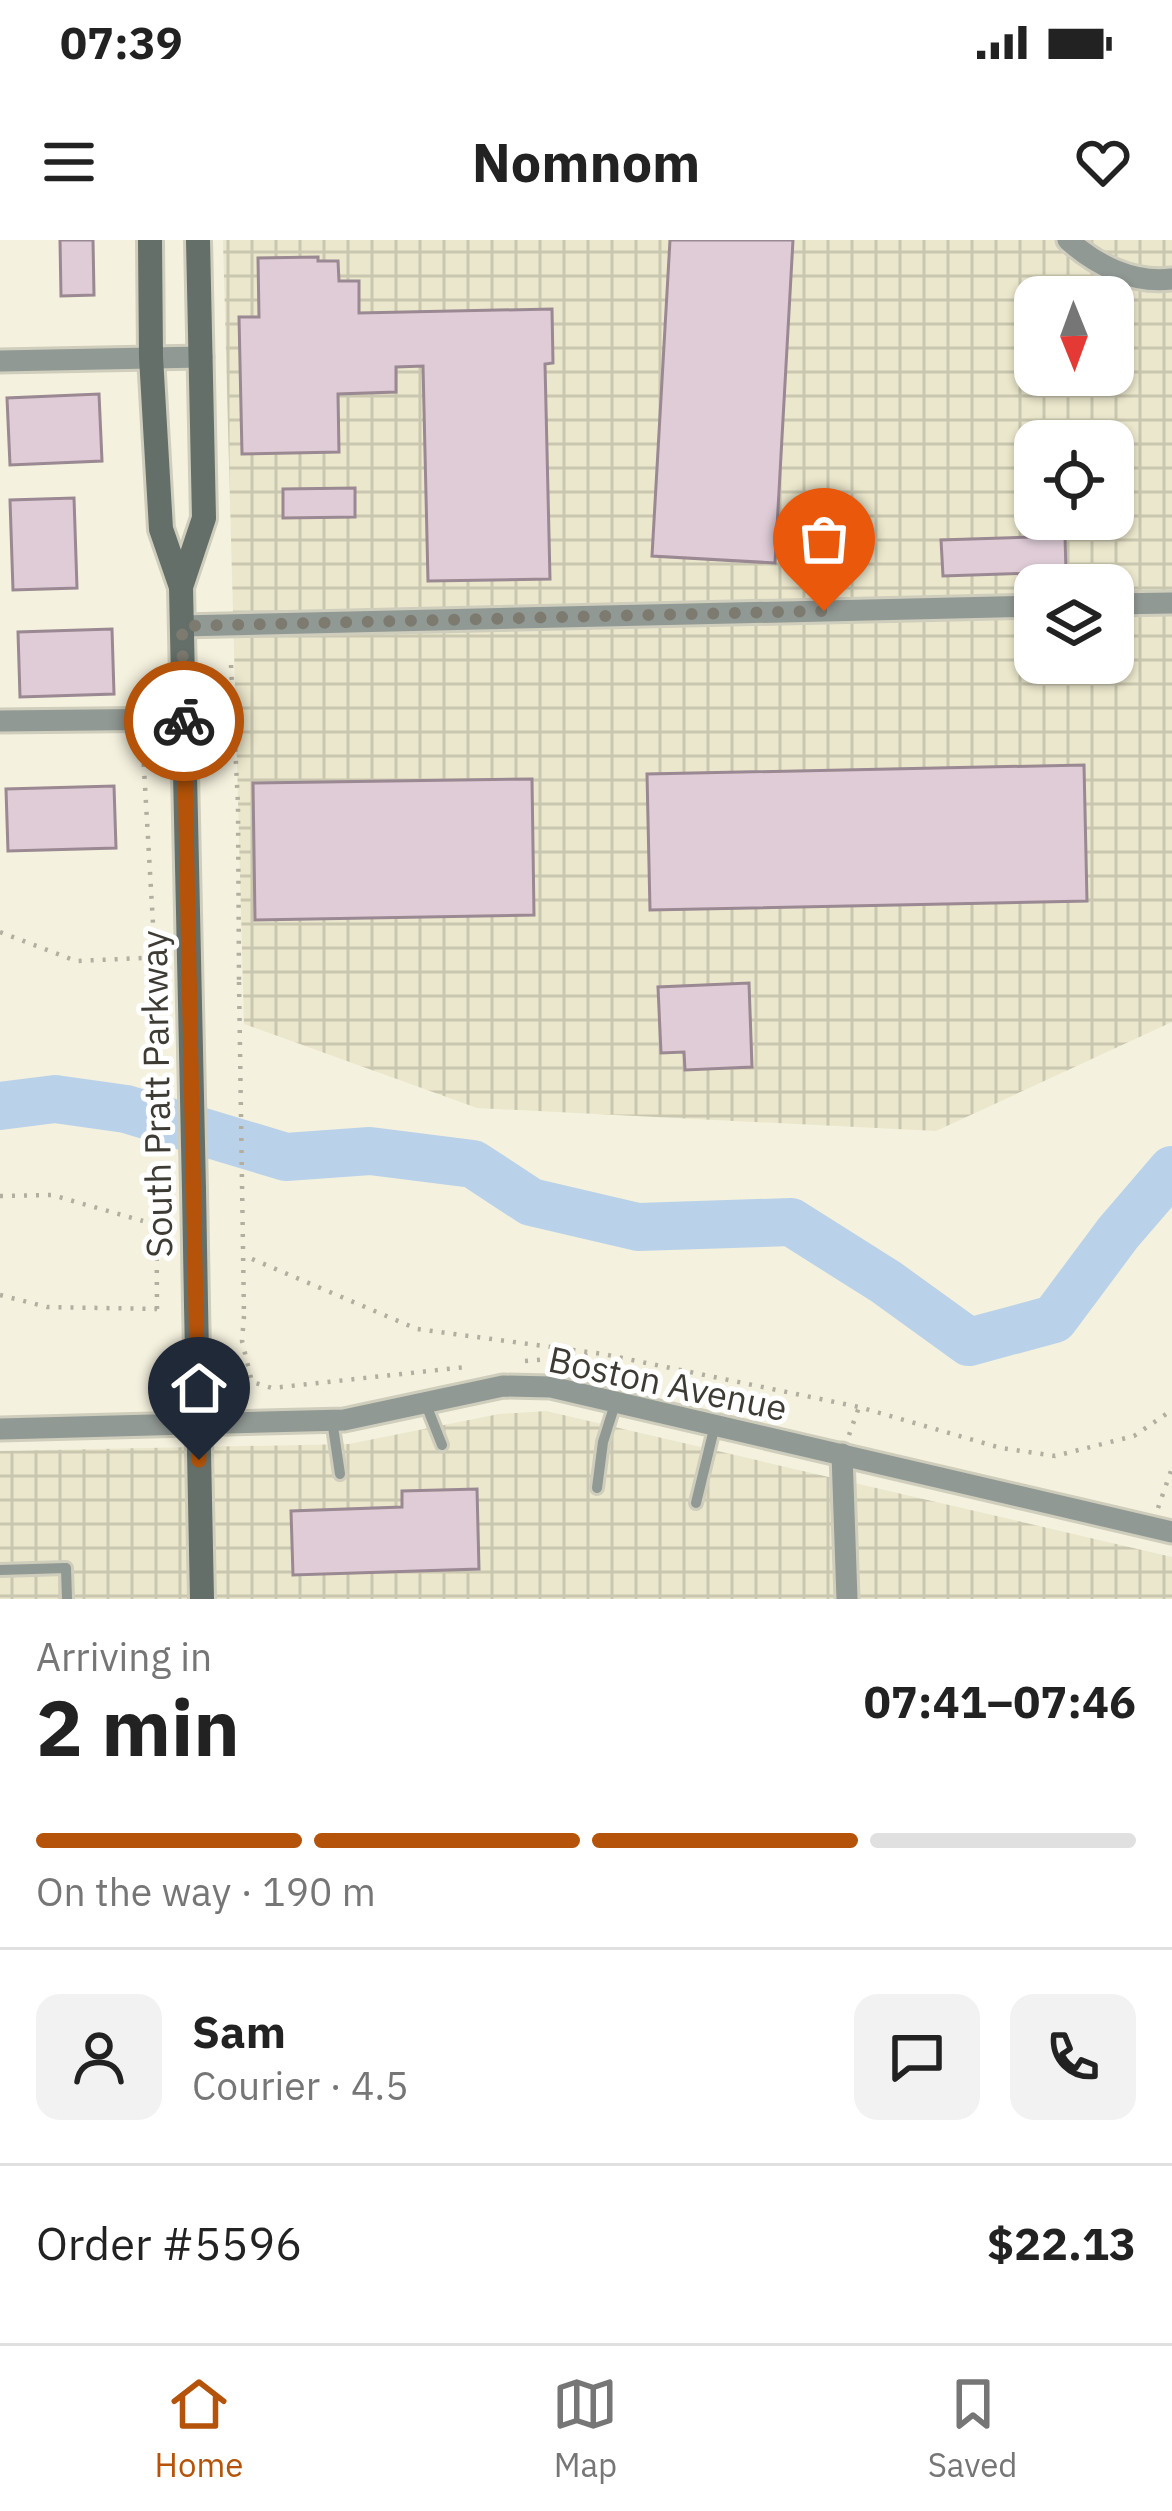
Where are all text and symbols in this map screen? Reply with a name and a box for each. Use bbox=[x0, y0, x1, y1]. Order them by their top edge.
text: 07:39 bbox=[60, 13, 183, 71]
text: Nomnom bbox=[472, 127, 700, 197]
icon: menu bbox=[36, 129, 102, 195]
icon: heart bbox=[1070, 129, 1136, 195]
north arrow bbox=[1014, 276, 1134, 396]
map controls bbox=[1014, 276, 1134, 684]
button: locate bbox=[1014, 420, 1134, 540]
pin bbox=[773, 488, 875, 611]
icon: bag bbox=[791, 506, 857, 572]
button: layers bbox=[1014, 564, 1134, 684]
courier bbox=[124, 661, 244, 781]
icon: bike bbox=[151, 688, 217, 754]
street label: South Pratt Parkway bbox=[130, 930, 182, 1258]
street label: Boston Avenue bbox=[544, 1335, 792, 1431]
pin bbox=[148, 1337, 250, 1460]
icon: home bbox=[166, 1355, 232, 1421]
text: Arriving in bbox=[36, 1631, 212, 1682]
text: 07:41–07:46 bbox=[864, 1672, 1136, 1730]
text: 2 min bbox=[36, 1676, 240, 1777]
text: On the way · 190 m bbox=[36, 1866, 376, 1917]
button: person bbox=[36, 1994, 162, 2120]
button: chat bbox=[854, 1994, 980, 2120]
button: phone bbox=[1010, 1994, 1136, 2120]
text: Sam bbox=[192, 2002, 286, 2060]
text: Courier · 4.5 bbox=[192, 2060, 409, 2111]
text: Order #5596 bbox=[36, 2214, 302, 2272]
text: $22.13 bbox=[987, 2214, 1136, 2272]
tab: Home bbox=[155, 2371, 243, 2486]
tab: Map bbox=[552, 2371, 618, 2486]
tab: Saved bbox=[928, 2371, 1017, 2486]

